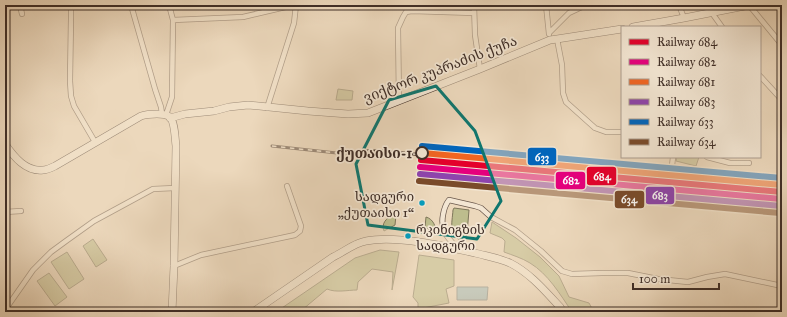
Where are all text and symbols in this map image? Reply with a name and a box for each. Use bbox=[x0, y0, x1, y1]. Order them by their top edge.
legend bbox=[621, 26, 761, 158]
street label: ვიქტორ კუპრაძის ქუჩა bbox=[361, 32, 519, 107]
text: Railway 684 bbox=[657, 35, 717, 49]
text: Railway 682 bbox=[657, 55, 716, 69]
text: Railway 681 bbox=[657, 75, 715, 89]
text: Railway 683 bbox=[657, 95, 715, 109]
text: Railway 633 bbox=[657, 115, 714, 129]
text: Railway 634 bbox=[657, 135, 716, 149]
place label: ქუთაისი-1 bbox=[336, 145, 412, 162]
marker: ქუთაისი-1 bbox=[415, 146, 429, 160]
line badge: 633 bbox=[527, 147, 557, 166]
text: 633 bbox=[535, 151, 549, 165]
line badge: 684 bbox=[586, 166, 617, 186]
text: 684 bbox=[593, 170, 612, 184]
line badge: 682 bbox=[555, 171, 586, 190]
text: 682 bbox=[563, 174, 580, 187]
line badge: 683 bbox=[645, 186, 675, 205]
place label: სადგური „ქუთაისი 1“ bbox=[338, 189, 414, 221]
text: 683 bbox=[652, 189, 668, 203]
line badge: 634 bbox=[614, 190, 645, 209]
text: 634 bbox=[621, 193, 638, 207]
marker: სადგური „ქუთაისი 1“ bbox=[417, 198, 427, 208]
place label: რკინიგზის სადგური bbox=[416, 222, 485, 254]
marker: რკინიგზის სადგური bbox=[403, 231, 413, 241]
scale bar bbox=[633, 265, 719, 291]
text: 100 m bbox=[639, 272, 670, 286]

